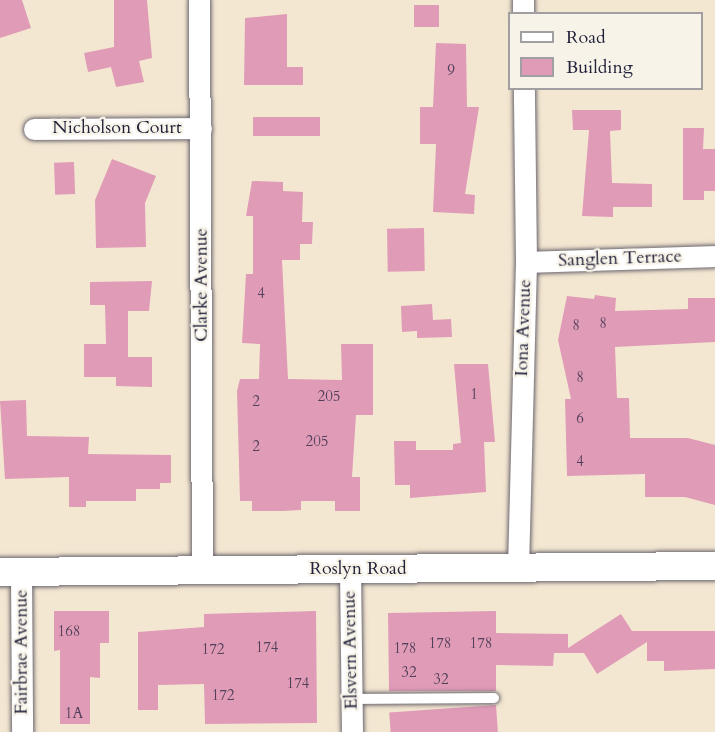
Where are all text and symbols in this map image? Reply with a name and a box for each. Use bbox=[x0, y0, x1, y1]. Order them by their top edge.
legend bbox=[508, 12, 703, 90]
text: Road bbox=[566, 25, 606, 50]
text: Building bbox=[566, 55, 633, 80]
house number: 9 bbox=[447, 62, 455, 80]
street label: Nicholson Court bbox=[52, 117, 182, 139]
street label: Clarke Avenue bbox=[191, 228, 213, 342]
street label: Sanglen Terrace bbox=[558, 246, 682, 272]
street label: Iona Avenue bbox=[512, 279, 536, 377]
house number: 4 bbox=[257, 285, 265, 303]
house number: 8 bbox=[599, 315, 607, 333]
house number: 8 bbox=[572, 317, 580, 335]
house number: 8 bbox=[576, 369, 584, 387]
house number: 1 bbox=[470, 386, 478, 404]
house number: 205 bbox=[317, 388, 341, 406]
house number: 2 bbox=[252, 393, 260, 411]
house number: 6 bbox=[576, 410, 584, 428]
house number: 205 bbox=[305, 433, 329, 451]
house number: 2 bbox=[252, 438, 260, 456]
house number: 4 bbox=[576, 453, 584, 471]
street label: Roslyn Road bbox=[310, 558, 406, 580]
street label: Fairbrae Avenue bbox=[11, 589, 33, 715]
street label: Elsvern Avenue bbox=[339, 590, 363, 710]
house number: 168 bbox=[57, 623, 81, 641]
house number: 178 bbox=[428, 635, 452, 653]
house number: 178 bbox=[469, 635, 493, 653]
house number: 174 bbox=[255, 639, 279, 657]
house number: 178 bbox=[393, 640, 417, 658]
house number: 172 bbox=[201, 641, 225, 659]
house number: 32 bbox=[401, 664, 417, 682]
house number: 32 bbox=[433, 671, 449, 689]
house number: 174 bbox=[286, 675, 310, 693]
house number: 172 bbox=[211, 687, 235, 705]
house number: 1A bbox=[65, 705, 83, 723]

